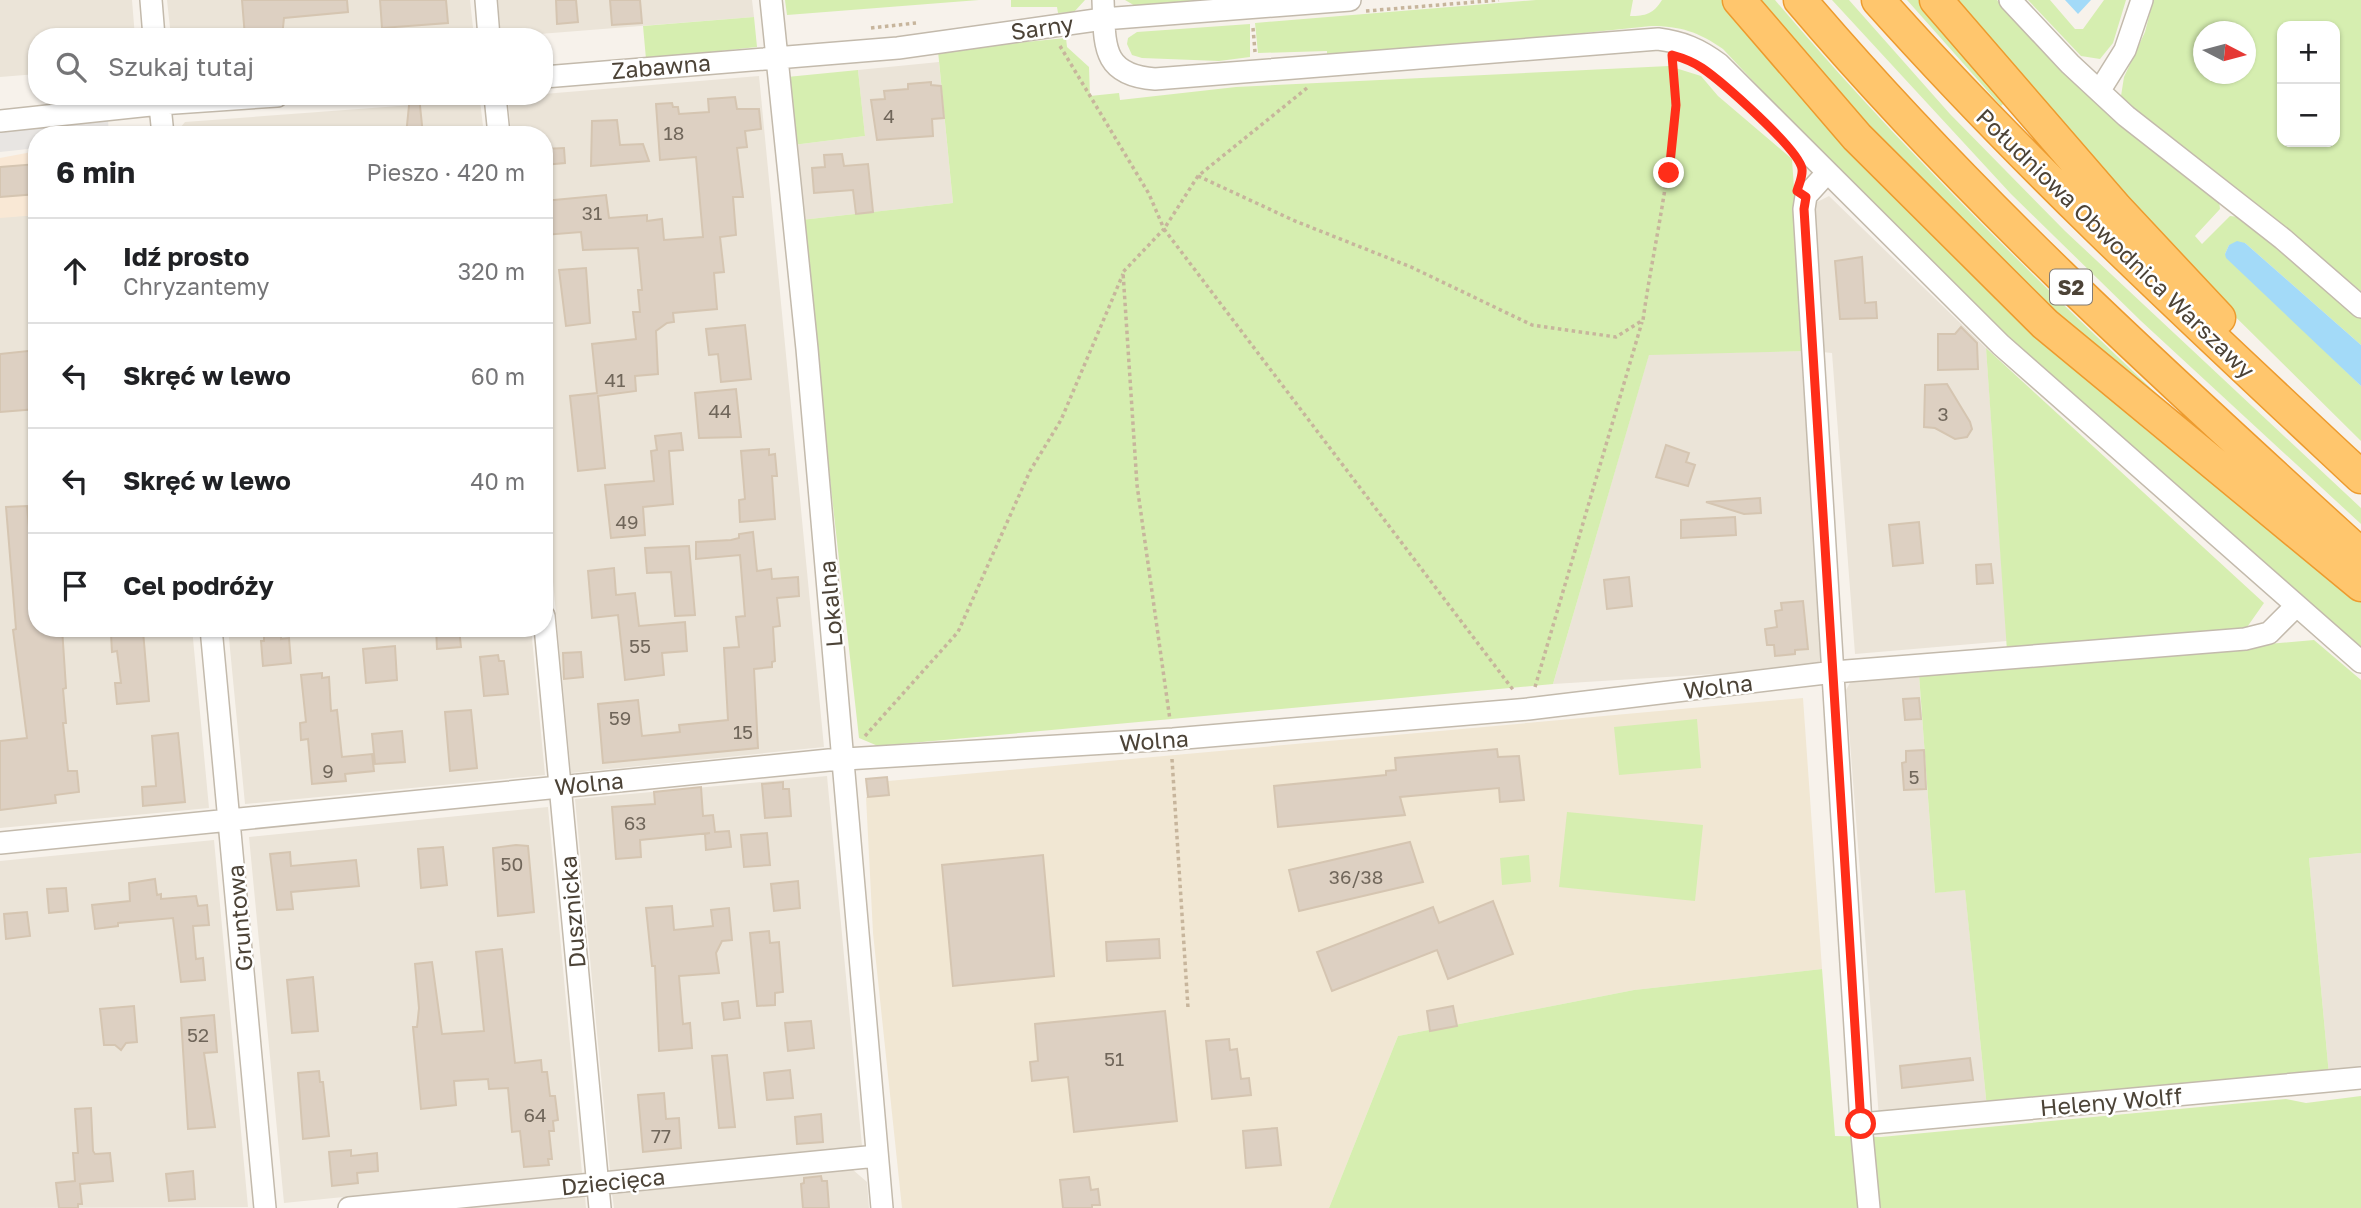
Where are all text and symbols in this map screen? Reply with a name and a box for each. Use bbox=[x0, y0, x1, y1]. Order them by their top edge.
street label: Sarny bbox=[1009, 9, 1075, 45]
north arrow bbox=[2193, 21, 2256, 84]
map controls bbox=[2277, 21, 2340, 147]
button: + bbox=[2277, 21, 2340, 84]
search box bbox=[28, 28, 553, 105]
icon: search bbox=[52, 48, 90, 86]
street label: Zabawna bbox=[610, 48, 712, 84]
text: Szukaj tutaj bbox=[108, 51, 254, 82]
button: − bbox=[2277, 84, 2340, 147]
street label: Południowa Obwodnica Warszawy bbox=[1971, 102, 2261, 384]
house number: 4 bbox=[883, 104, 895, 127]
house number: 18 bbox=[664, 121, 684, 144]
text: 6 min bbox=[56, 154, 135, 190]
route end bbox=[1653, 157, 1684, 188]
text: Pieszo · 420 m bbox=[367, 158, 525, 186]
house number: 31 bbox=[582, 201, 602, 224]
text: Idź prosto bbox=[123, 241, 249, 272]
icon: ahead bbox=[56, 252, 94, 290]
text: 320 m bbox=[458, 257, 525, 285]
road number: S2 bbox=[2050, 270, 2092, 304]
text: Chryzantemy bbox=[123, 272, 269, 300]
icon: left bbox=[56, 357, 94, 395]
text: Skręć w lewo bbox=[123, 360, 291, 391]
text: 60 m bbox=[471, 362, 525, 390]
house number: 41 bbox=[605, 368, 625, 391]
house number: 44 bbox=[708, 399, 732, 422]
house number: 3 bbox=[1937, 402, 1949, 425]
icon: left bbox=[56, 462, 94, 500]
text: Skręć w lewo bbox=[123, 465, 291, 496]
text: 40 m bbox=[471, 467, 525, 495]
house number: 49 bbox=[615, 510, 639, 533]
street label: Lokalna bbox=[812, 559, 848, 649]
icon: arrive bbox=[56, 567, 94, 605]
text: Cel podróży bbox=[123, 570, 274, 601]
house number: 55 bbox=[629, 634, 651, 657]
street label: Wolna bbox=[1682, 668, 1754, 704]
house number: 59 bbox=[609, 706, 631, 729]
house number: 15 bbox=[733, 720, 753, 743]
street label: Wolna bbox=[1118, 724, 1190, 756]
house number: 9 bbox=[322, 759, 334, 782]
street label: Wolna bbox=[553, 765, 625, 801]
house number: 5 bbox=[1908, 765, 1920, 788]
house number: 63 bbox=[624, 811, 646, 834]
house number: 50 bbox=[501, 852, 523, 875]
street label: Dusznicka bbox=[553, 855, 591, 969]
street label: Gruntowa bbox=[220, 864, 258, 972]
house number: 36/38 bbox=[1329, 865, 1383, 888]
house number: 52 bbox=[187, 1023, 209, 1046]
house number: 51 bbox=[1104, 1047, 1124, 1070]
street label: Heleny Wolff bbox=[2039, 1081, 2183, 1121]
house number: 64 bbox=[523, 1103, 547, 1126]
route start bbox=[1845, 1108, 1876, 1139]
house number: 77 bbox=[651, 1124, 671, 1147]
street label: Dziecięca bbox=[559, 1162, 667, 1200]

